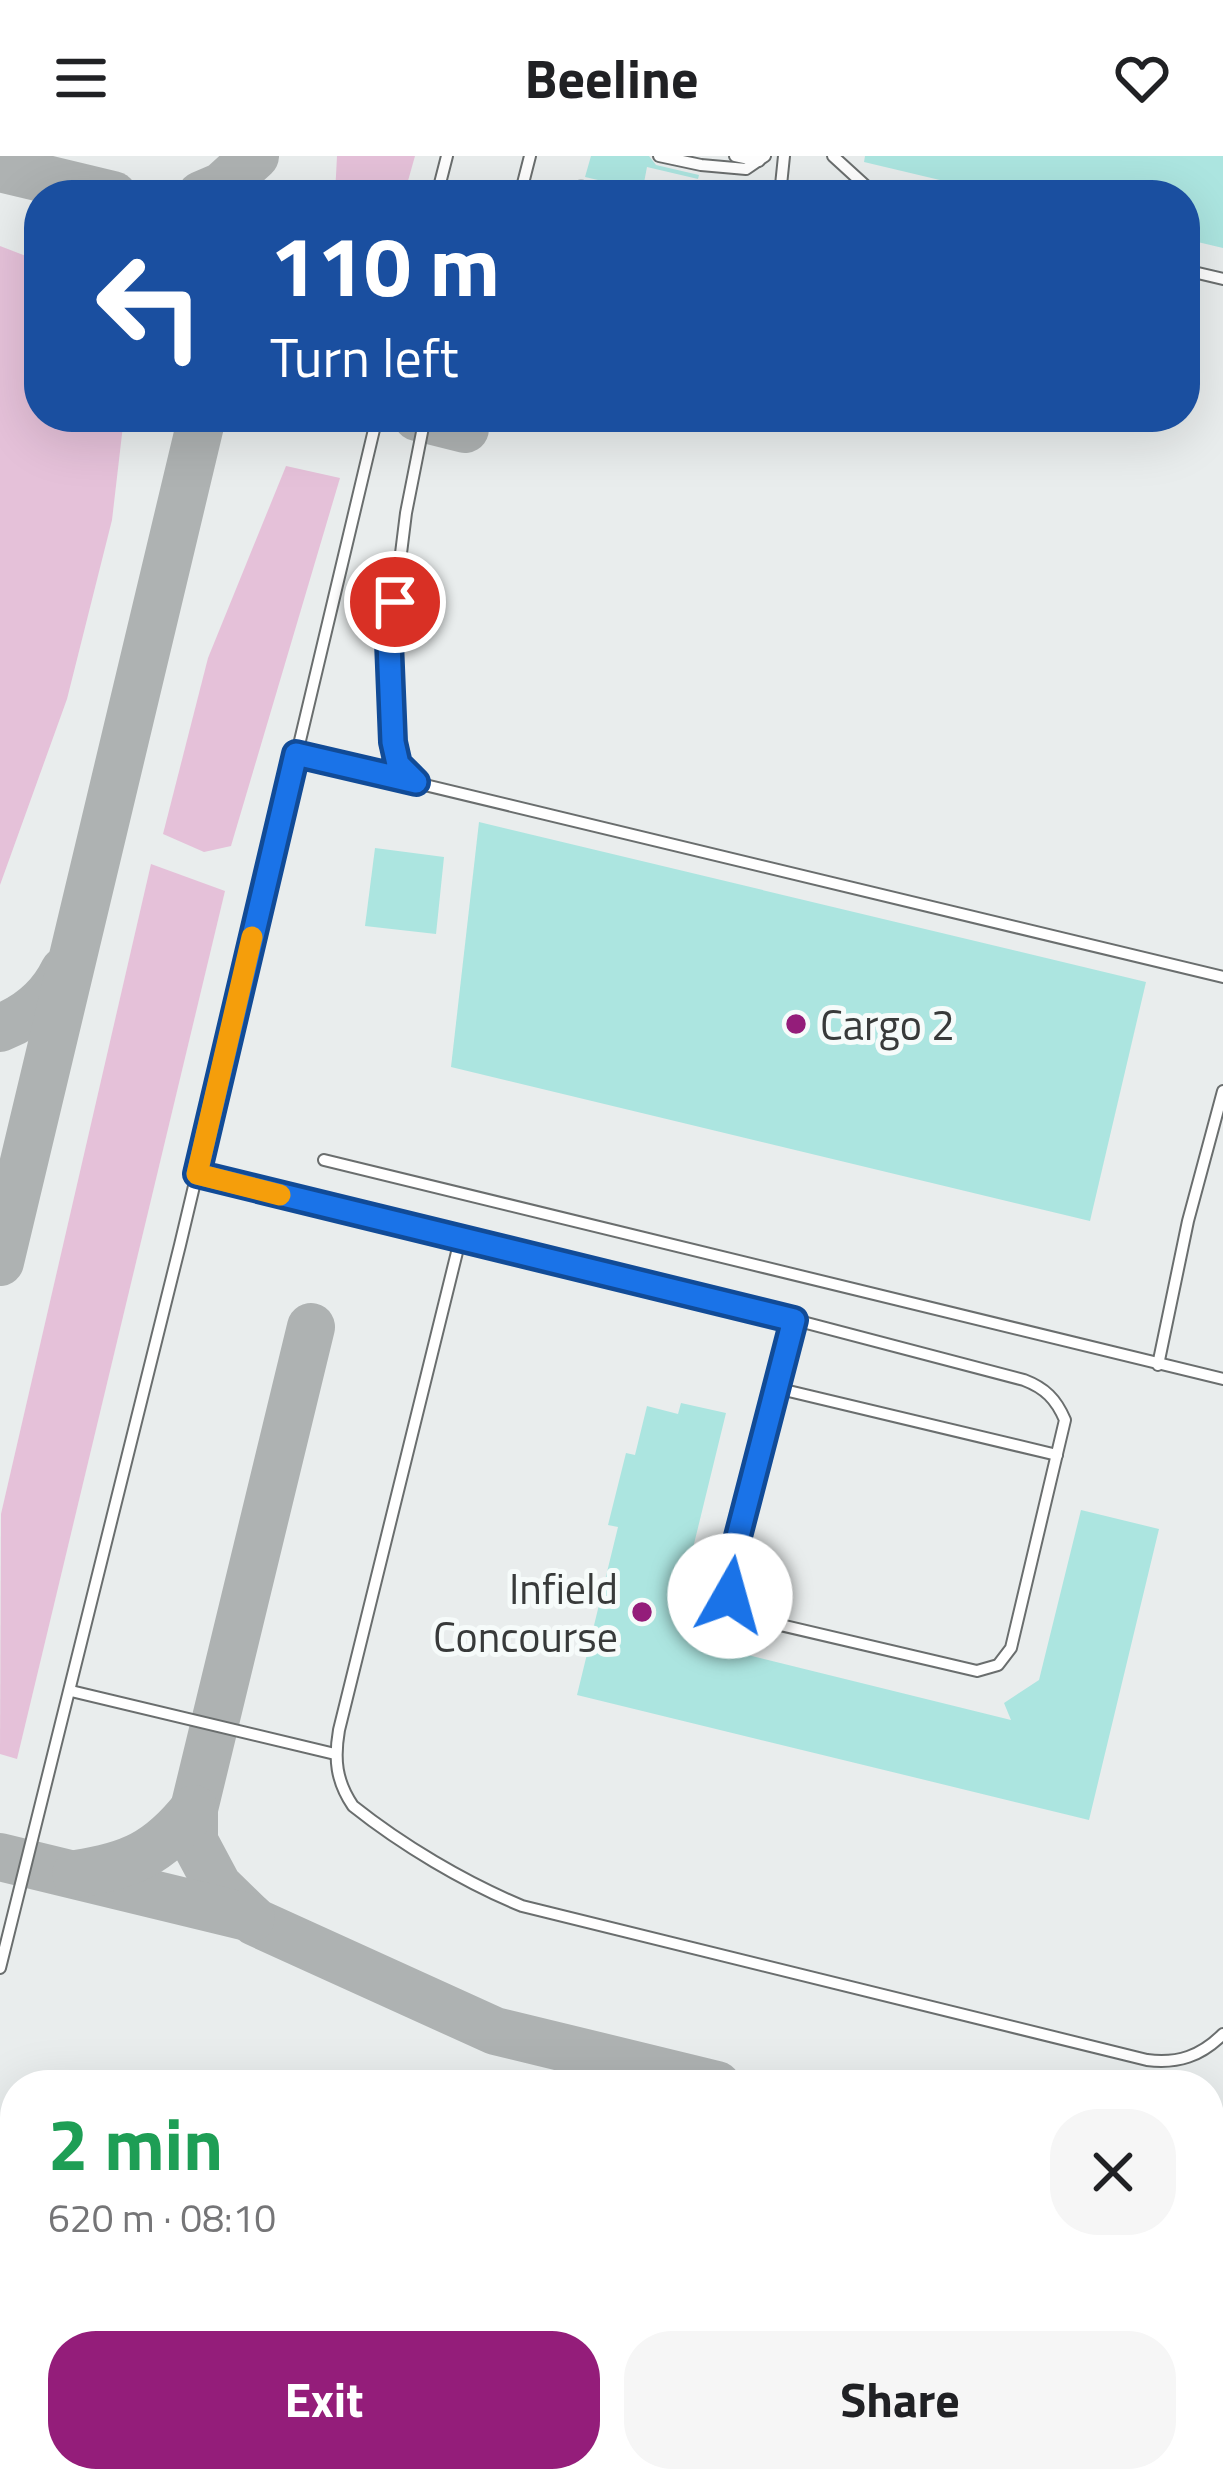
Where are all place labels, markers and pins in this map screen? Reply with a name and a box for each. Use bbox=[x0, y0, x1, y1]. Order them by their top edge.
pin bbox=[344, 551, 446, 653]
place label: Cargo 2 bbox=[820, 992, 955, 1056]
marker: Cargo 2 bbox=[783, 1011, 809, 1037]
place label: Infield Concourse bbox=[433, 1556, 618, 1668]
marker: Infield Concourse bbox=[629, 1599, 655, 1625]

